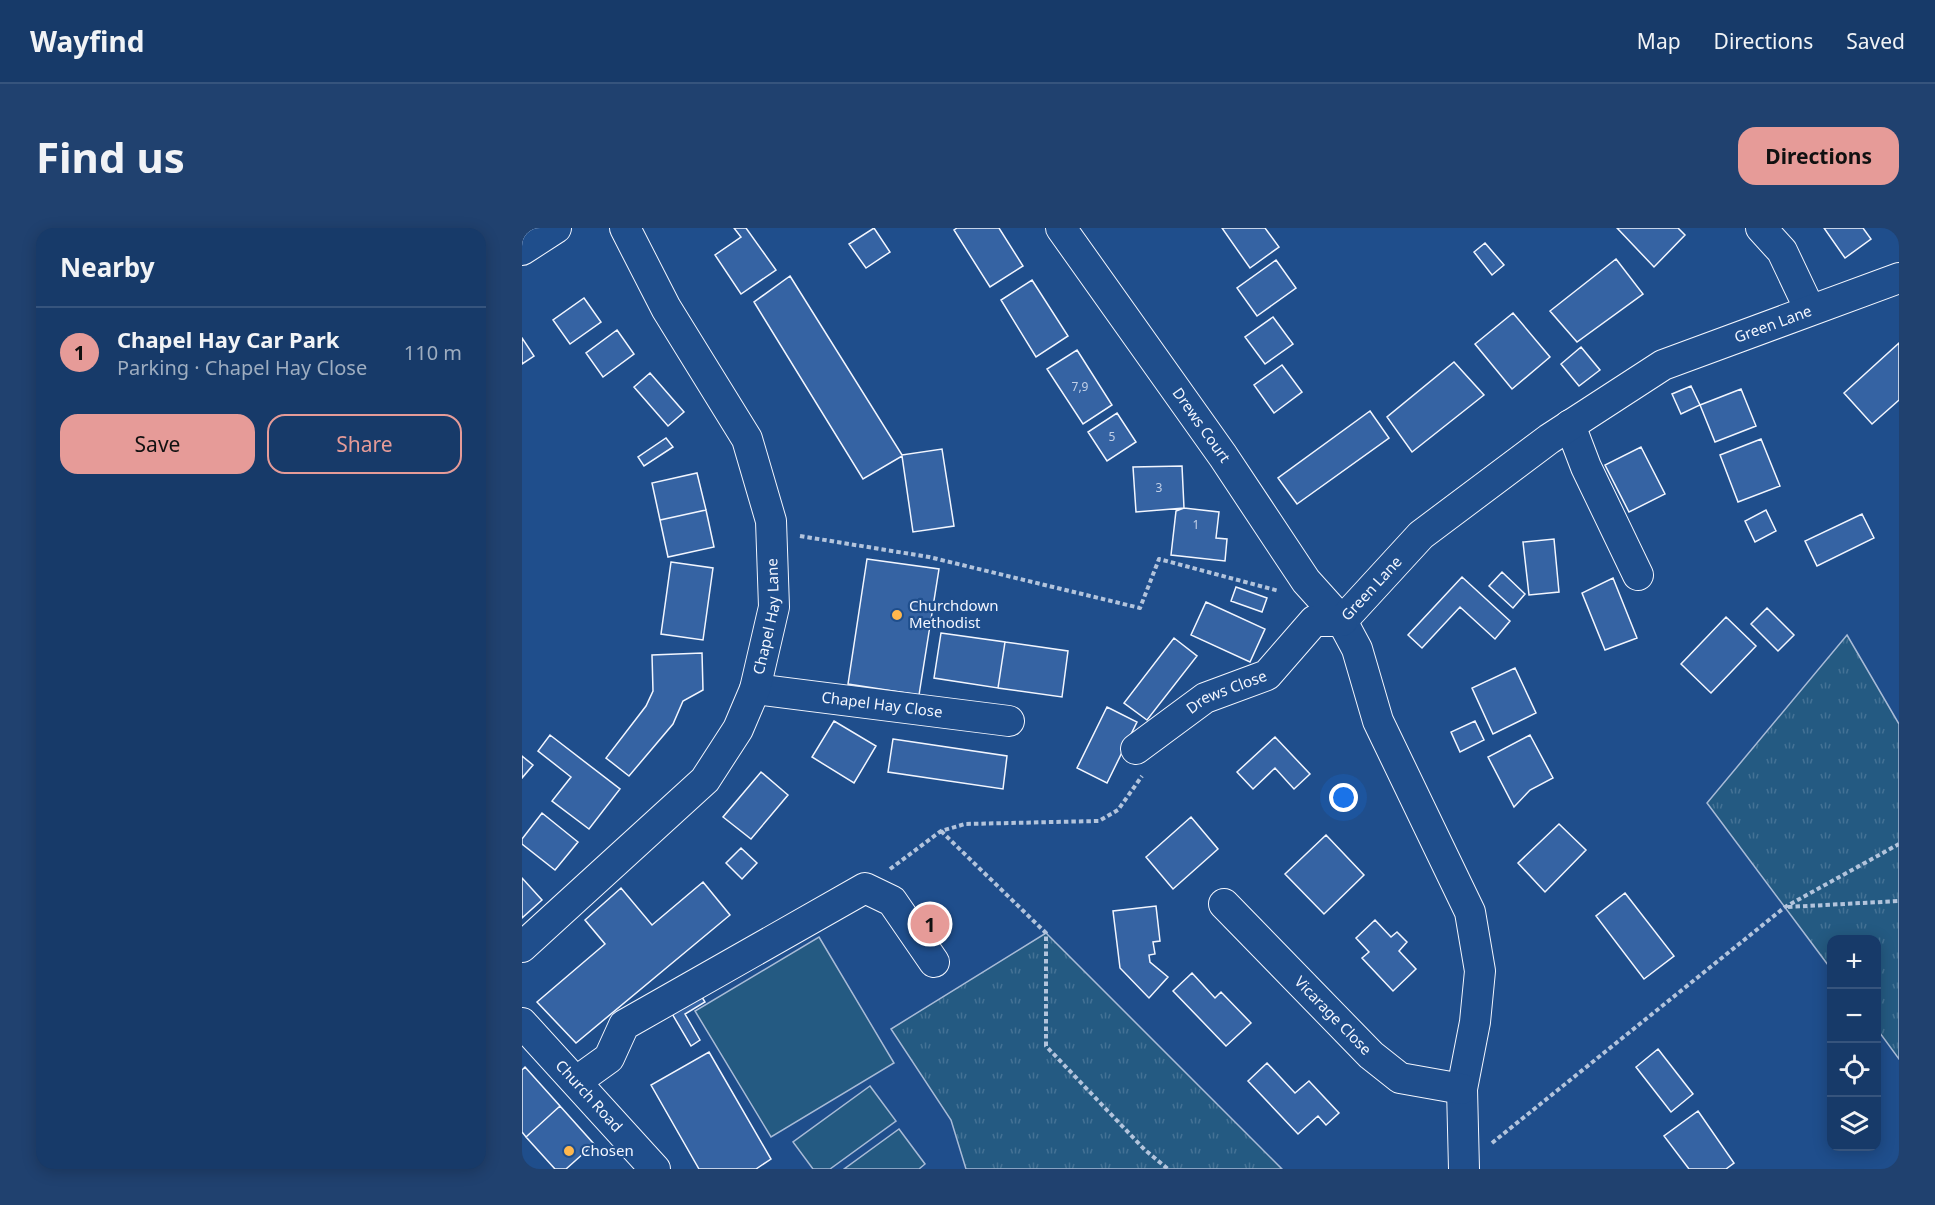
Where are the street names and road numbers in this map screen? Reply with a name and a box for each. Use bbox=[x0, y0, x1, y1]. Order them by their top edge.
street label: Green Lane bbox=[1731, 300, 1814, 347]
street label: Drews Court bbox=[1169, 383, 1236, 466]
street label: Green Lane bbox=[1336, 551, 1406, 625]
street label: Chapel Hay Lane bbox=[748, 558, 783, 676]
street label: Drews Close bbox=[1182, 665, 1269, 718]
street label: Chapel Hay Close bbox=[820, 686, 944, 722]
street label: Vicarage Close bbox=[1291, 971, 1376, 1059]
street label: Church Road bbox=[552, 1055, 627, 1136]

